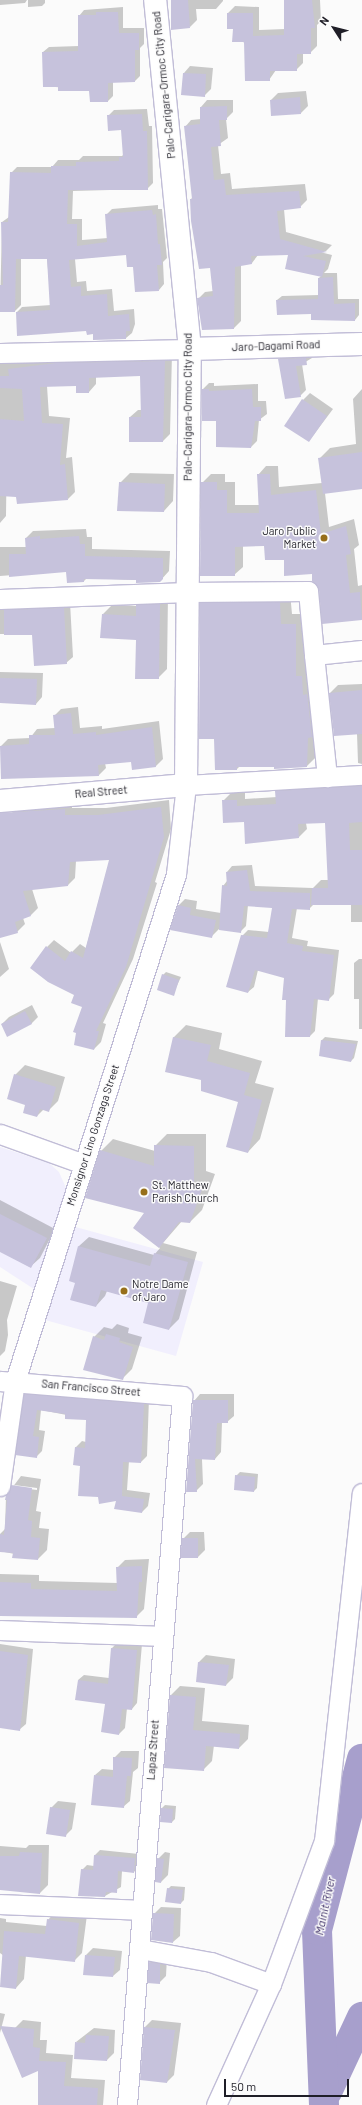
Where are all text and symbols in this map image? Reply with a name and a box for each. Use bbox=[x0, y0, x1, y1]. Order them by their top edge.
north arrow bbox=[314, 8, 354, 48]
street label: Palo-Carigara-Ormoc City Road bbox=[150, 11, 178, 159]
text: N bbox=[316, 14, 331, 27]
street label: Palo-Carigara-Ormoc City Road bbox=[181, 333, 195, 481]
street label: Jaro-Dagami Road bbox=[232, 338, 320, 354]
place label: Jaro Public Market bbox=[262, 525, 316, 551]
marker: Jaro Public Market bbox=[319, 533, 329, 543]
street label: Real Street bbox=[74, 783, 128, 801]
street label: Monsignor Lino Gonzaga Street bbox=[64, 1063, 122, 1207]
place label: St. Matthew Parish Church bbox=[152, 1179, 218, 1205]
marker: St. Matthew Parish Church bbox=[139, 1187, 149, 1197]
place label: Notre Dame of Jaro bbox=[132, 1278, 189, 1304]
marker: Notre Dame of Jaro bbox=[119, 1286, 129, 1296]
street label: San Francisco Street bbox=[41, 1377, 141, 1399]
street label: Lapaz Street bbox=[144, 1719, 162, 1781]
water label: Mainit River bbox=[312, 1875, 338, 1937]
scale bar bbox=[226, 2071, 351, 2097]
text: 50 m bbox=[231, 2079, 256, 2093]

